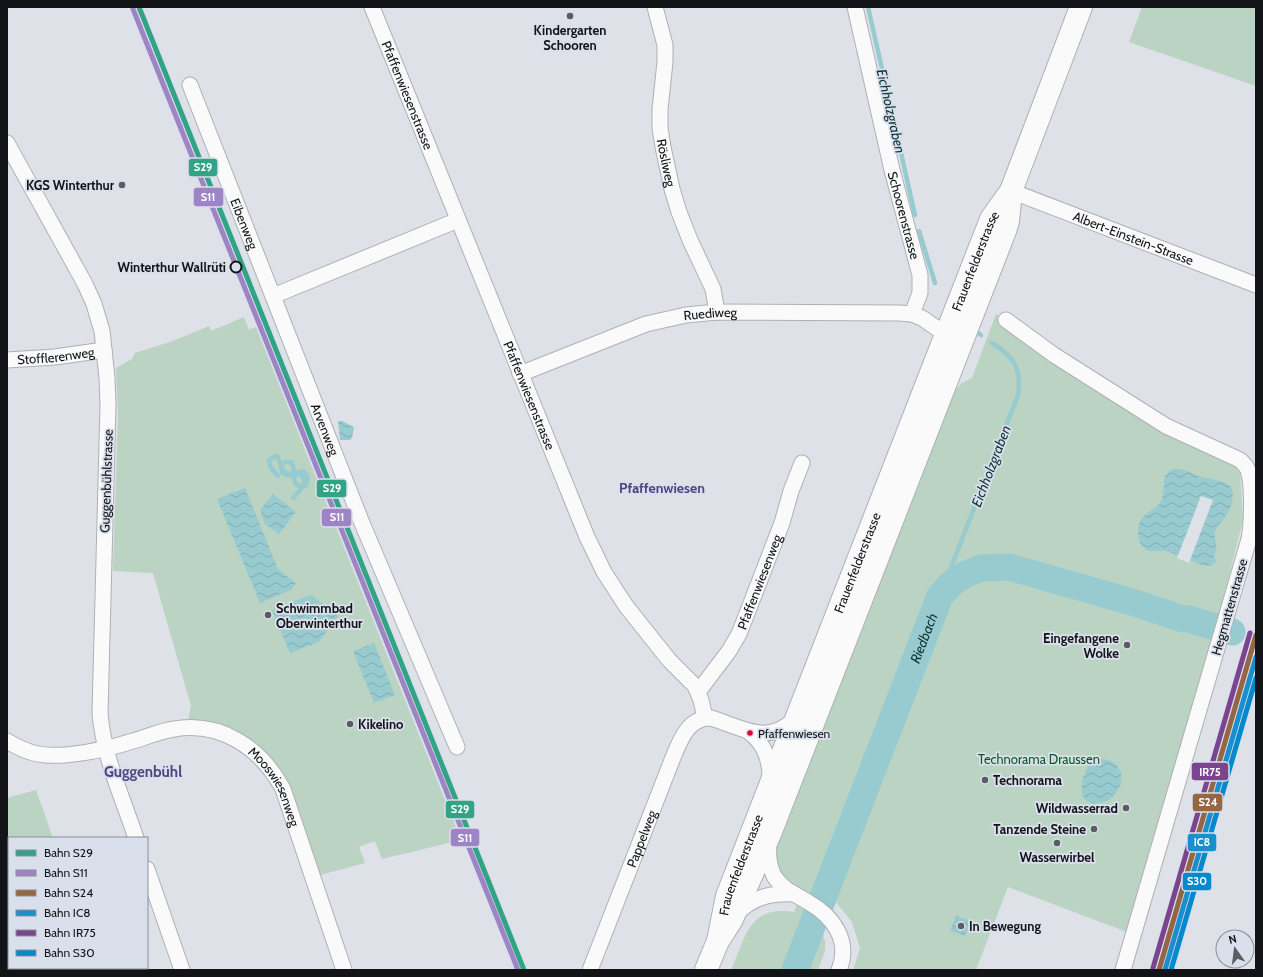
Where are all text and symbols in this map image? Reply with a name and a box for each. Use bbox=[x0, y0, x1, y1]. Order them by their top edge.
marker: Kindergarten Schooren bbox=[565, 11, 575, 21]
place label: Kindergarten Schooren bbox=[534, 22, 606, 53]
street label: Pfaffenwiesenstrasse bbox=[379, 38, 437, 152]
water label: Eichholzgraben bbox=[873, 67, 909, 155]
street label: Rösliweg bbox=[654, 138, 679, 189]
line badge: S29 bbox=[188, 158, 218, 177]
text: S29 bbox=[194, 160, 212, 174]
street label: Schoorenstrasse bbox=[885, 170, 924, 261]
place label: KGS Winterthur bbox=[26, 177, 115, 193]
marker: KGS Winterthur bbox=[117, 180, 127, 190]
line badge: S11 bbox=[193, 187, 224, 207]
text: S11 bbox=[201, 190, 215, 204]
street label: Eibenweg bbox=[227, 196, 262, 252]
street label: Frauenfelderstrasse bbox=[948, 207, 1003, 313]
street label: Albert-Einstein-Strasse bbox=[1071, 208, 1196, 268]
place label: Winterthur Wallrüti bbox=[117, 259, 226, 275]
marker: Winterthur Wallrüti bbox=[229, 260, 243, 274]
street label: Ruediweg bbox=[683, 304, 738, 323]
street label: Pfaffenwiesenstrasse bbox=[500, 339, 559, 452]
street label: Stofflerenweg bbox=[17, 343, 96, 367]
street label: Arvenweg bbox=[308, 401, 343, 458]
water label: Eichholzgraben bbox=[967, 423, 1015, 509]
street label: Guggenbühlstrasse bbox=[96, 428, 116, 533]
line badge: S29 bbox=[316, 479, 347, 498]
district label: Pfaffenwiesen bbox=[619, 479, 705, 497]
text: S29 bbox=[323, 481, 341, 495]
line badge: S11 bbox=[321, 508, 352, 527]
text: S11 bbox=[330, 510, 344, 524]
street label: Frauenfelderstrasse bbox=[830, 510, 884, 615]
street label: Pfaffenwiesenweg bbox=[734, 532, 785, 632]
street label: Hegmattenstrasse bbox=[1208, 557, 1251, 657]
place label: Schwimmbad Oberwinterthur bbox=[276, 600, 363, 631]
marker: Schwimmbad Oberwinterthur bbox=[263, 610, 273, 620]
water label: Riedbach bbox=[906, 610, 942, 666]
place label: Eingefangene Wolke bbox=[1043, 630, 1119, 661]
marker: Eingefangene Wolke bbox=[1122, 640, 1132, 650]
place label: Kikelino bbox=[358, 716, 404, 732]
marker: Kikelino bbox=[345, 719, 355, 729]
place label: Pfaffenwiesen bbox=[758, 726, 831, 741]
marker: Pfaffenwiesen bbox=[745, 728, 755, 738]
street label: Mooswiesenweg bbox=[245, 743, 303, 829]
park label: Technorama Draussen bbox=[978, 751, 1100, 767]
line badge: IR75 bbox=[1191, 762, 1229, 781]
district label: Guggenbühl bbox=[104, 763, 182, 781]
text: IR75 bbox=[1199, 765, 1221, 779]
place label: Technorama bbox=[993, 772, 1063, 788]
marker: Technorama bbox=[980, 775, 990, 785]
line badge: S24 bbox=[1192, 793, 1223, 812]
text: S24 bbox=[1198, 795, 1218, 809]
line badge: S29 bbox=[445, 800, 475, 819]
place label: Wildwasserrad bbox=[1036, 800, 1118, 816]
text: S29 bbox=[451, 802, 469, 816]
marker: Wildwasserrad bbox=[1121, 803, 1131, 813]
street label: Pappelweg bbox=[623, 807, 660, 870]
street label: Frauenfelderstrasse bbox=[715, 812, 766, 917]
place label: Tanzende Steine bbox=[993, 821, 1086, 837]
marker: Tanzende Steine bbox=[1089, 824, 1099, 834]
line badge: S11 bbox=[450, 828, 480, 847]
text: S11 bbox=[458, 831, 472, 845]
line badge: IC8 bbox=[1187, 833, 1217, 852]
text: IC8 bbox=[1194, 835, 1211, 849]
legend bbox=[8, 837, 148, 969]
marker: Wasserwirbel bbox=[1052, 838, 1062, 848]
text: Bahn S29 bbox=[44, 845, 93, 860]
place label: Wasserwirbel bbox=[1020, 849, 1095, 865]
text: Bahn S11 bbox=[44, 865, 88, 880]
line badge: S30 bbox=[1182, 872, 1212, 891]
text: S30 bbox=[1187, 874, 1207, 888]
text: Bahn S24 bbox=[44, 885, 93, 900]
text: Bahn IC8 bbox=[44, 905, 91, 920]
place label: In Bewegung bbox=[969, 918, 1041, 934]
marker: In Bewegung bbox=[956, 921, 966, 931]
text: Bahn IR75 bbox=[44, 925, 96, 940]
north arrow bbox=[1215, 929, 1255, 969]
text: N bbox=[1227, 932, 1238, 947]
text: Bahn S30 bbox=[44, 945, 95, 960]

